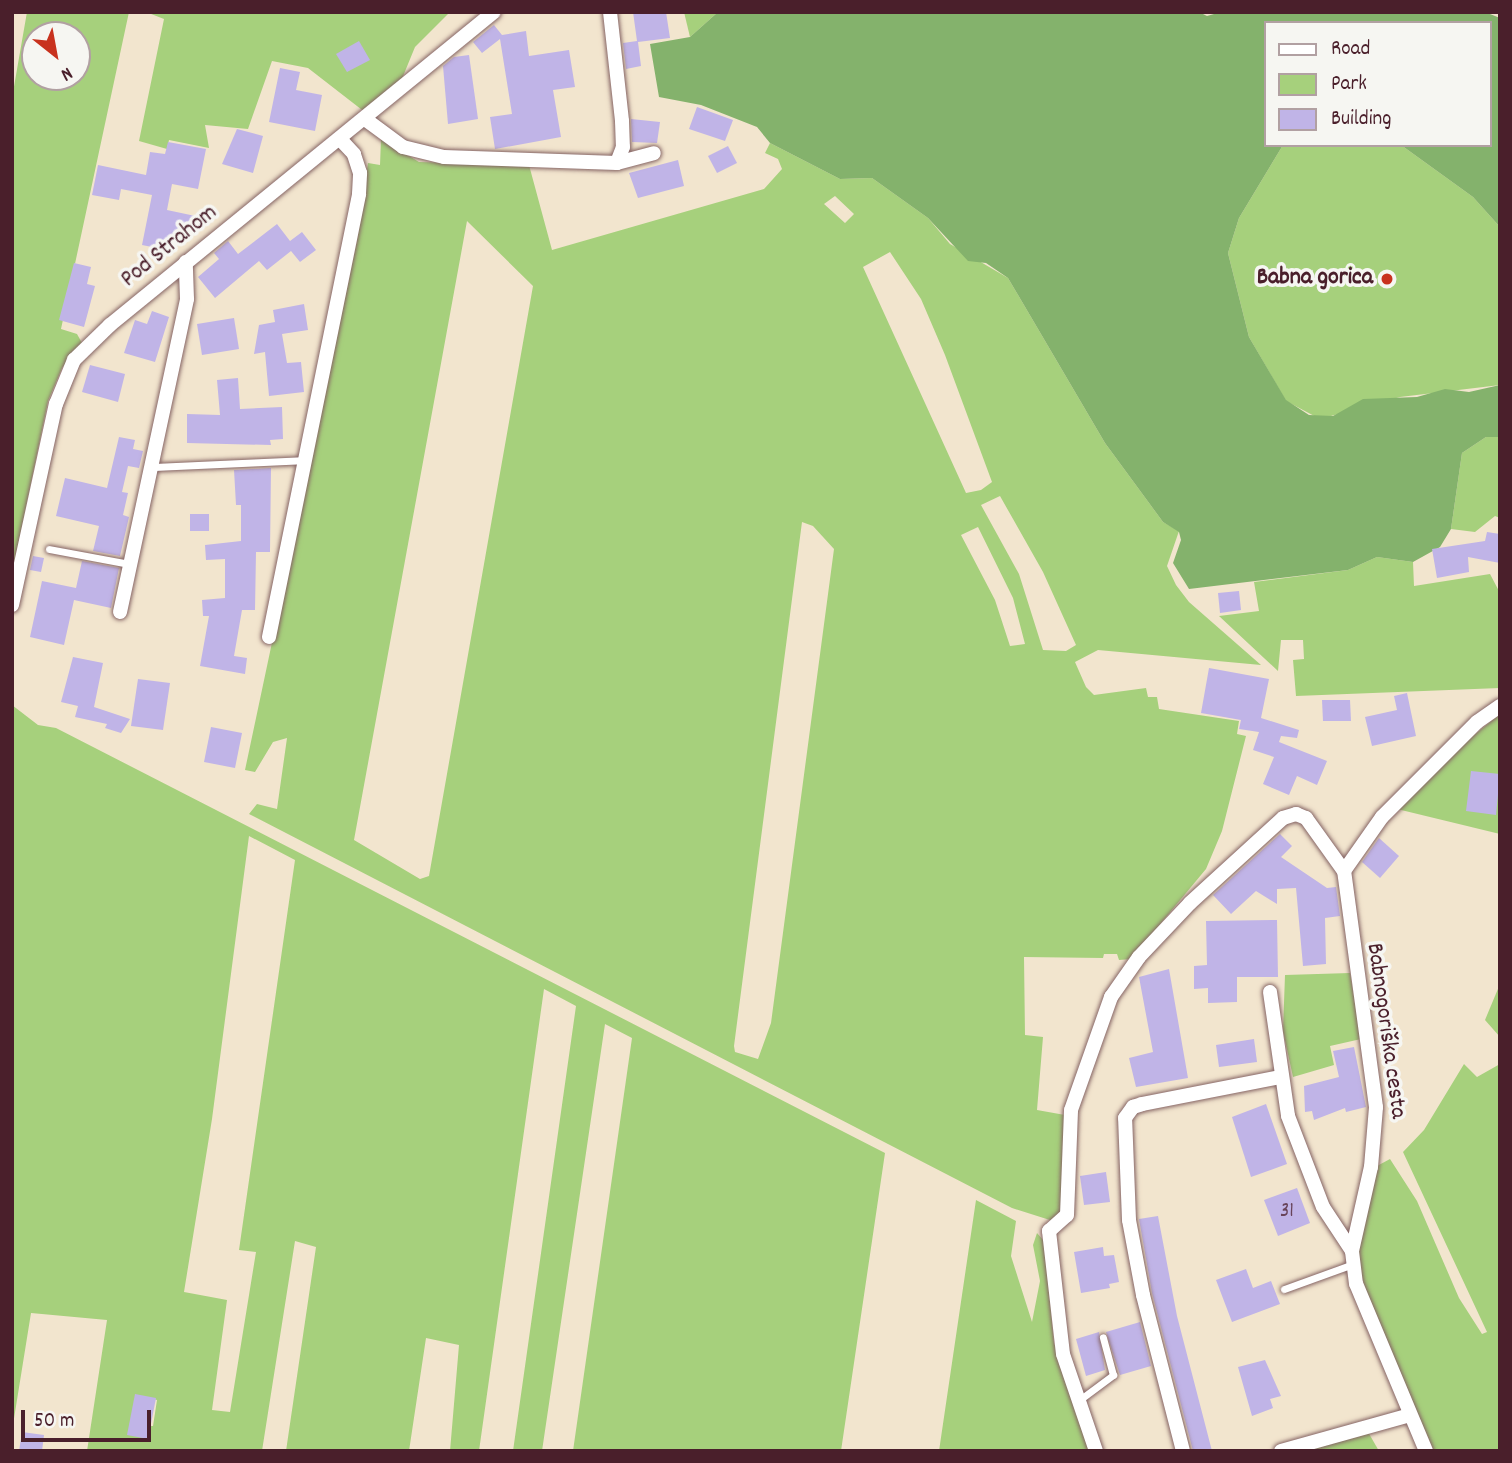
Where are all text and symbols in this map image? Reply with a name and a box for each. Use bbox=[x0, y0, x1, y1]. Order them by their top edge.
north arrow bbox=[21, 21, 91, 91]
legend bbox=[1264, 21, 1491, 147]
text: Road bbox=[1331, 35, 1370, 65]
text: N bbox=[55, 59, 77, 87]
text: Park bbox=[1331, 70, 1367, 100]
text: Building bbox=[1331, 105, 1391, 135]
street label: Pod Strahom bbox=[116, 199, 224, 295]
place label: Babna gorica bbox=[1257, 265, 1373, 293]
marker: Babna gorica bbox=[1379, 271, 1395, 287]
street label: Babnogoriška cesta bbox=[1358, 942, 1412, 1120]
house number: 31 bbox=[1280, 1199, 1294, 1225]
scale bar bbox=[24, 1396, 154, 1440]
text: 50 m bbox=[34, 1407, 74, 1437]

